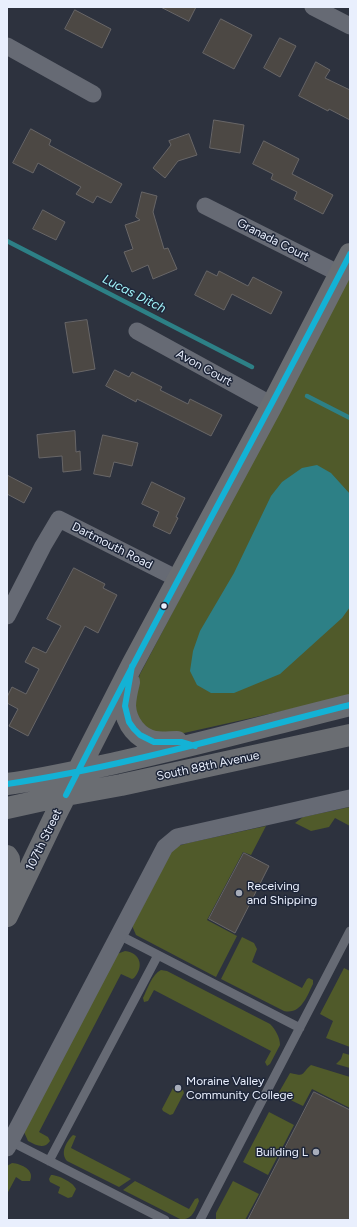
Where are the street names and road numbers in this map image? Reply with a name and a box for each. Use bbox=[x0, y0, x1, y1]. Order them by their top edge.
street label: Granada Court bbox=[234, 216, 312, 264]
street label: Avon Court bbox=[174, 347, 234, 389]
street label: Dartmouth Road bbox=[69, 519, 155, 573]
street label: South 88th Avenue bbox=[155, 748, 261, 784]
street label: 107th Street bbox=[23, 807, 65, 873]

